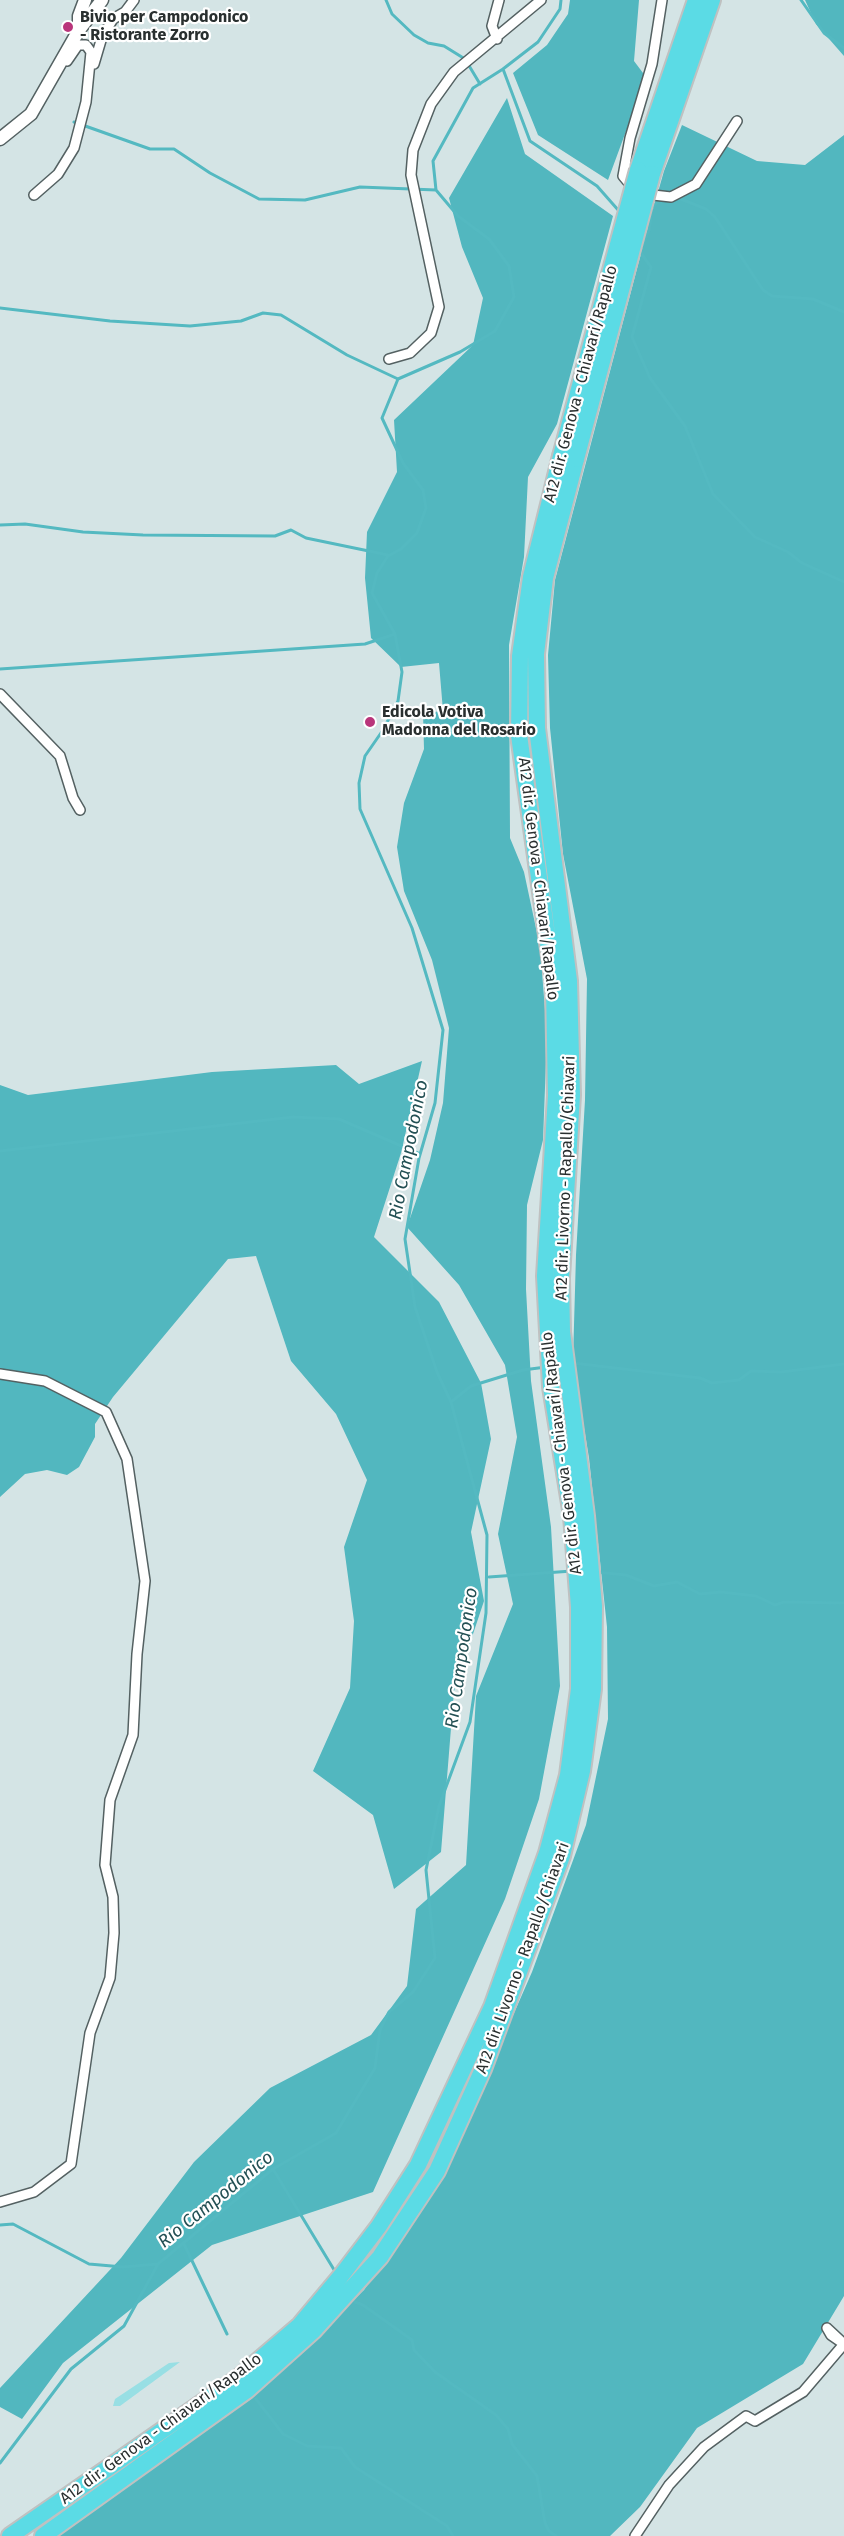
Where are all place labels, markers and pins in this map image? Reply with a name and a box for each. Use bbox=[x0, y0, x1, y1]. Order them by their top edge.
place label: Bivio per Campodonico - Ristorante Zorro bbox=[80, 8, 248, 46]
marker: Bivio per Campodonico - Ristorante Zorro bbox=[61, 20, 75, 34]
place label: Edicola Votiva Madonna del Rosario bbox=[382, 703, 536, 741]
marker: Edicola Votiva Madonna del Rosario bbox=[363, 715, 377, 729]

